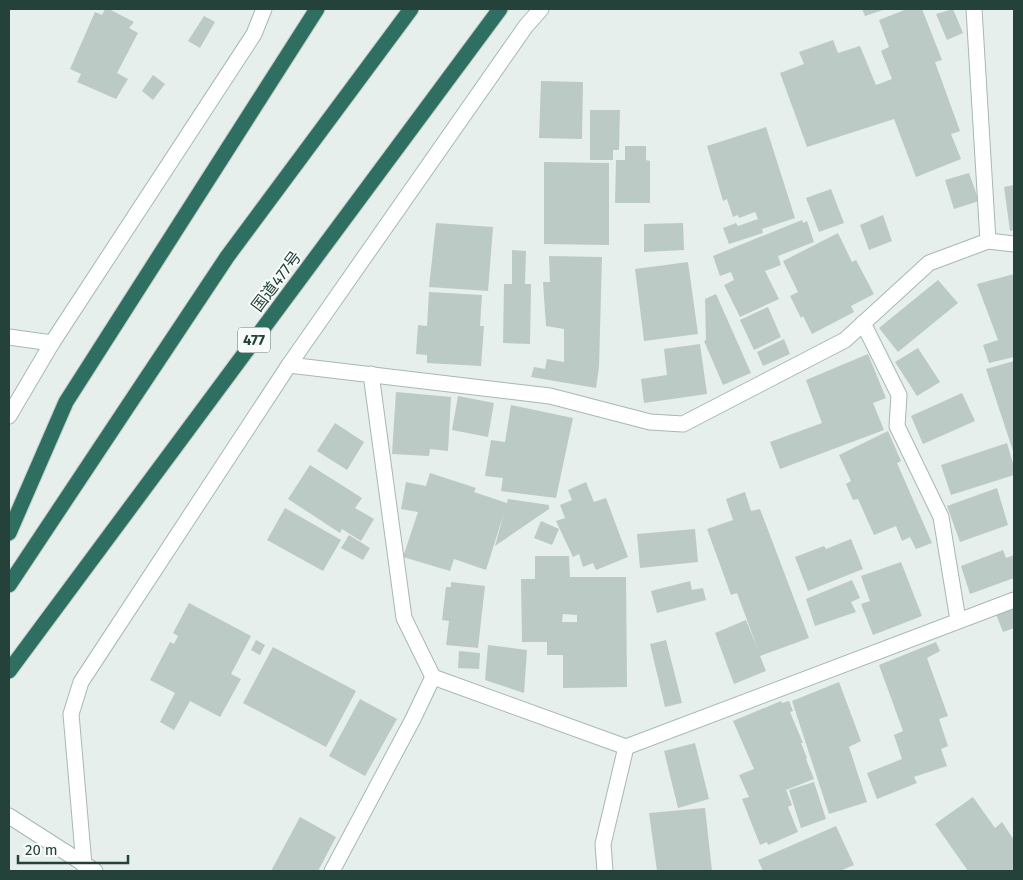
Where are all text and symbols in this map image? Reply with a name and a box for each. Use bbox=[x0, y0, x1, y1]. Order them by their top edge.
street label: 国道477号 bbox=[248, 247, 305, 315]
road number: 477 bbox=[238, 328, 270, 352]
scale bar bbox=[18, 832, 128, 864]
text: 20 m bbox=[25, 841, 58, 859]

